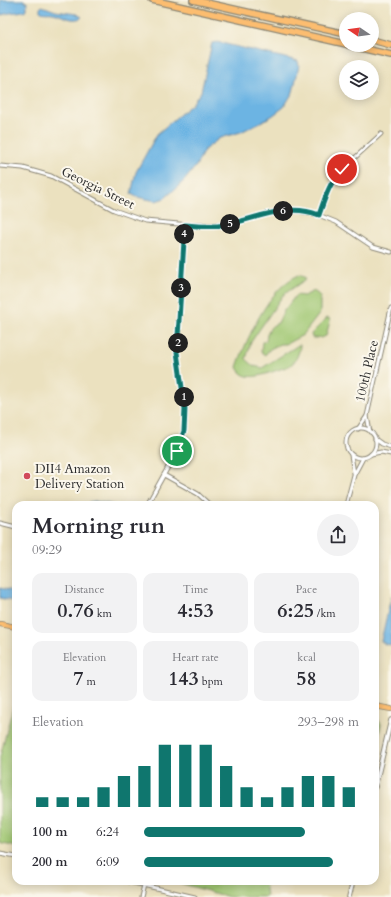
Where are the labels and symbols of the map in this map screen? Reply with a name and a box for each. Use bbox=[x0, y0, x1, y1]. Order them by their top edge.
north arrow bbox=[339, 12, 379, 52]
pin bbox=[325, 152, 359, 186]
street label: Georgia Street bbox=[58, 163, 138, 213]
pin: 6 bbox=[273, 201, 293, 221]
pin: 5 bbox=[220, 214, 240, 234]
pin: 4 bbox=[174, 224, 194, 244]
pin: 3 bbox=[171, 278, 191, 298]
pin: 2 bbox=[168, 333, 188, 353]
street label: 100th Place bbox=[351, 338, 383, 404]
pin: 1 bbox=[174, 387, 194, 407]
pin bbox=[160, 434, 194, 468]
place label: DII4 Amazon Delivery Station bbox=[35, 460, 125, 493]
marker: DII4 Amazon Delivery Station bbox=[22, 471, 32, 481]

